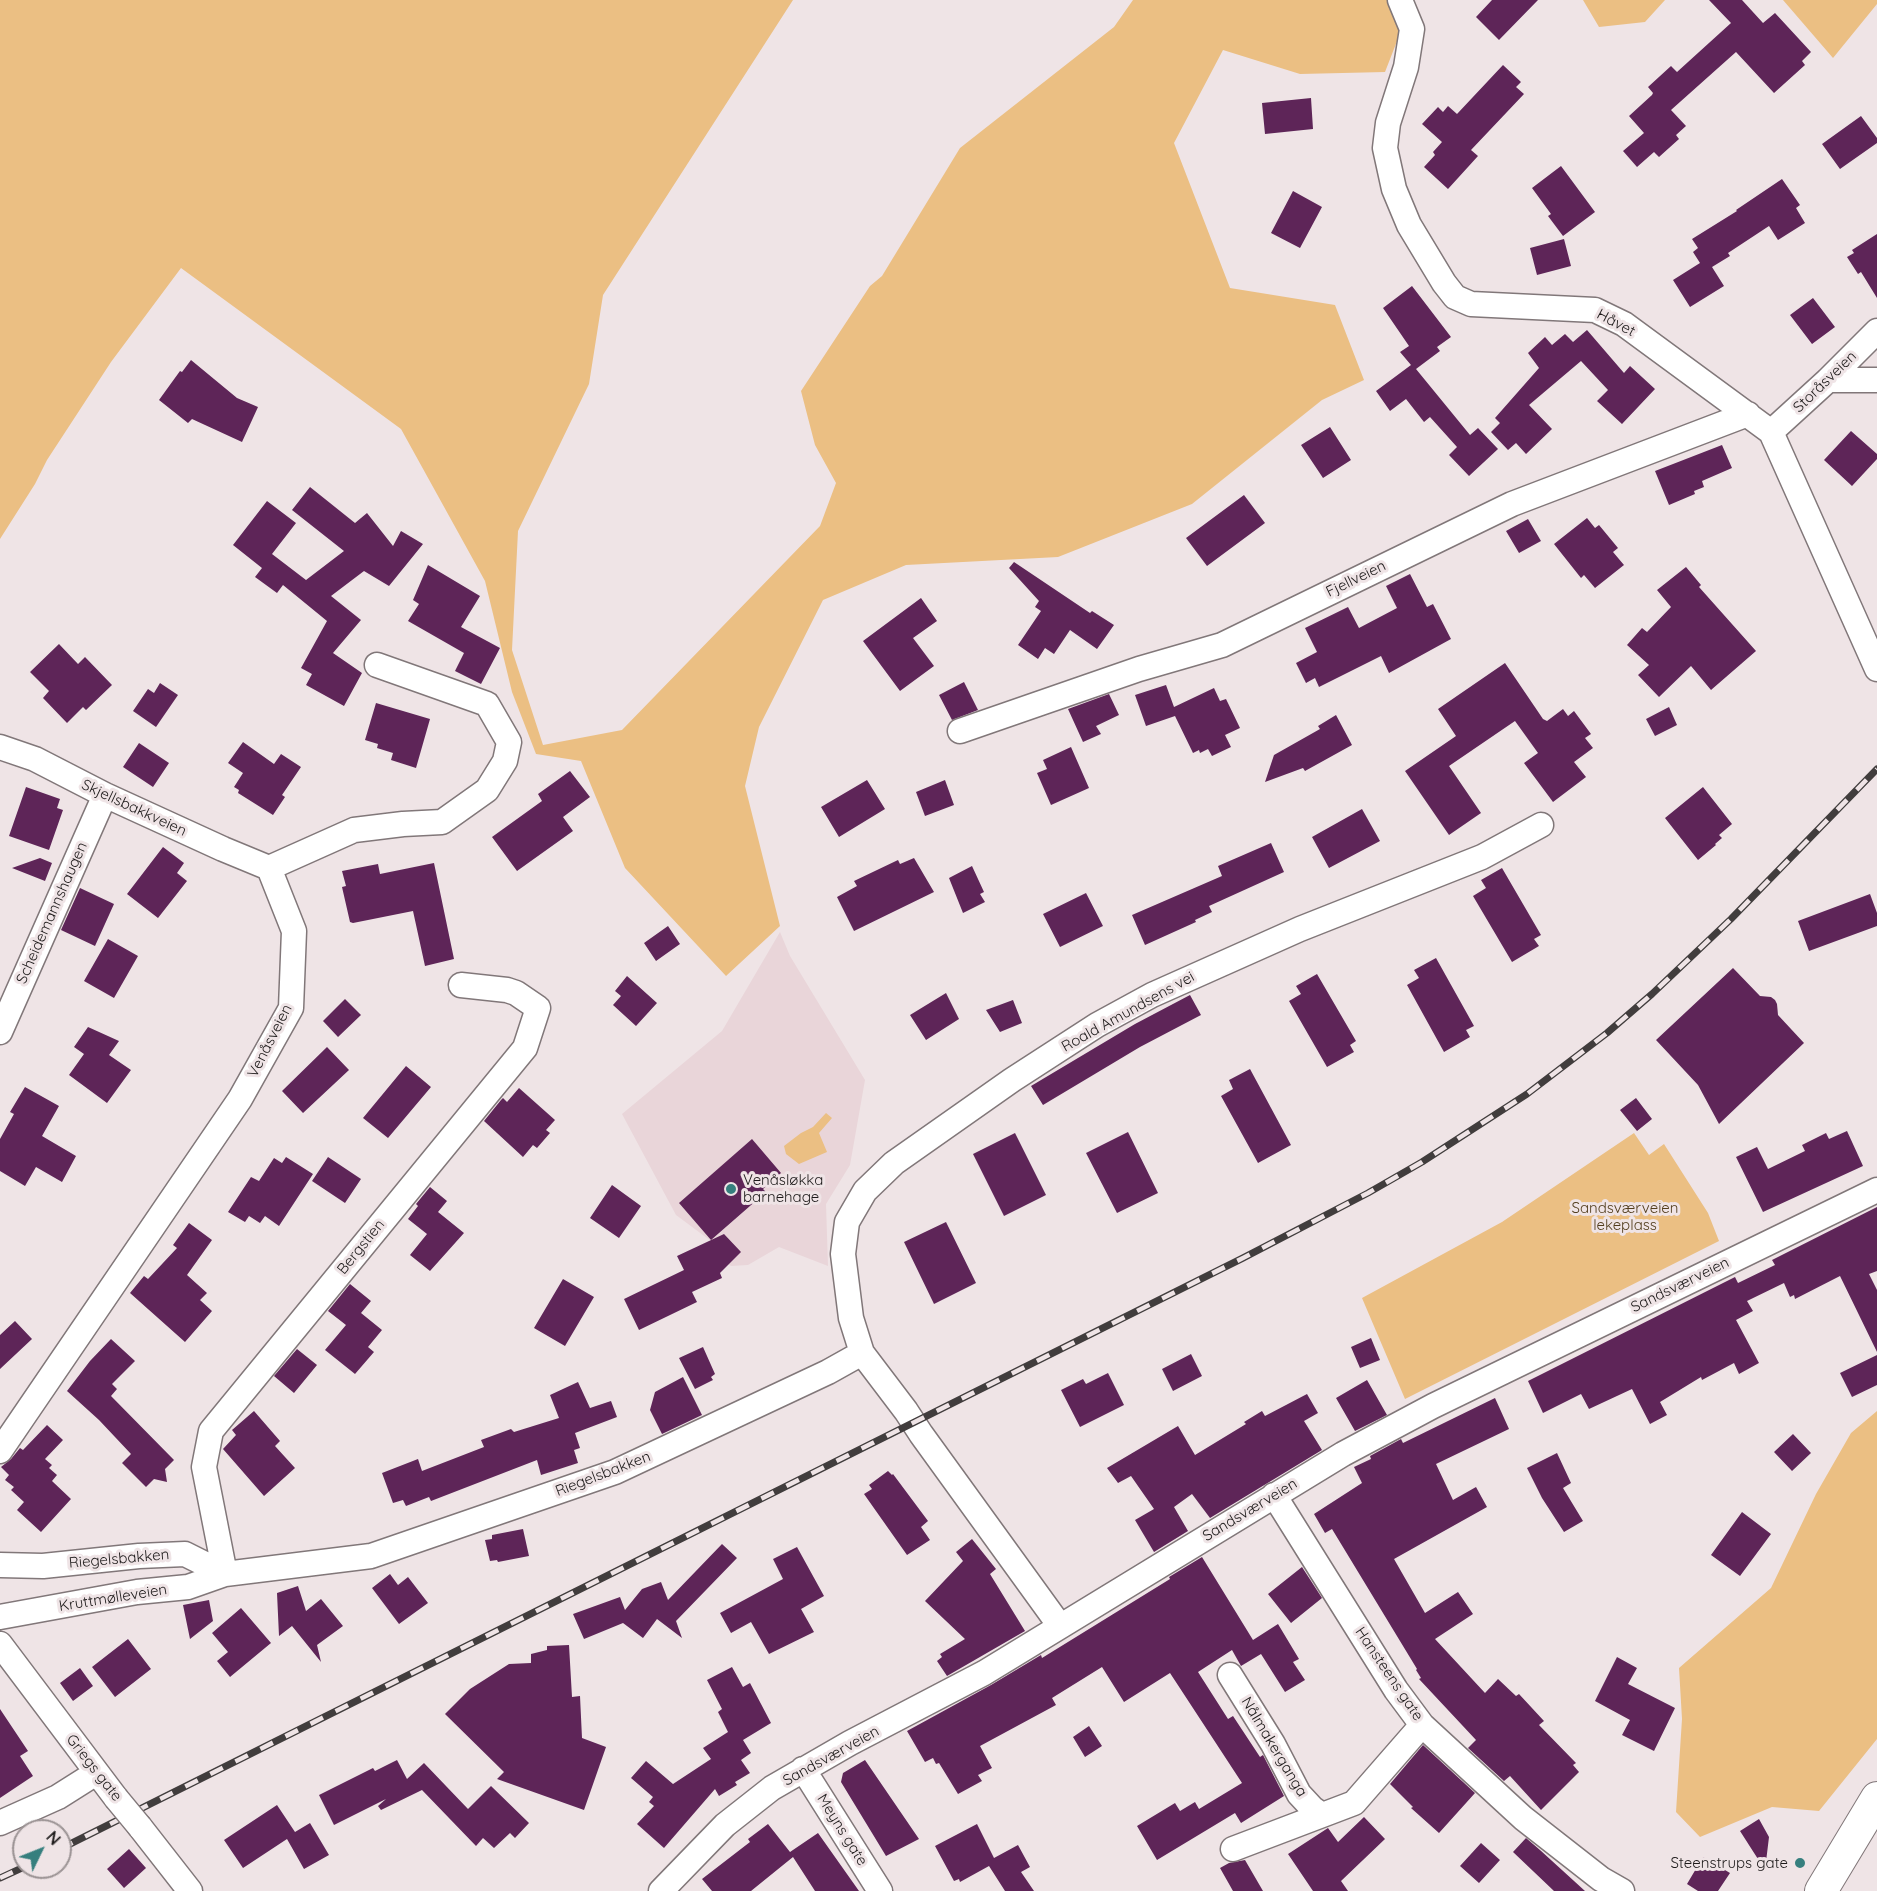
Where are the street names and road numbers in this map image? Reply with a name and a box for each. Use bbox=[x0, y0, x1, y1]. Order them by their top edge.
street label: Håvet bbox=[1594, 305, 1638, 341]
street label: Storåsveien bbox=[1790, 347, 1860, 417]
street label: Fjellveien bbox=[1323, 557, 1389, 601]
street label: Skjellsbakkveien bbox=[79, 776, 189, 840]
street label: Scheidemannshaugen bbox=[13, 839, 91, 987]
street label: Roald Amundsens vei bbox=[1058, 968, 1198, 1056]
street label: Venåsveien bbox=[244, 1001, 296, 1081]
street label: Bergstien bbox=[333, 1216, 389, 1278]
street label: Sandsværveien bbox=[1628, 1253, 1732, 1317]
street label: Riegelsbakken bbox=[553, 1448, 653, 1500]
street label: Sandsværveien bbox=[1200, 1475, 1300, 1545]
street label: Riegelsbakken bbox=[68, 1546, 170, 1572]
street label: Kruttmølleveien bbox=[58, 1581, 168, 1615]
street label: Hansteens gate bbox=[1351, 1624, 1427, 1724]
street label: Nålmakerganga bbox=[1237, 1694, 1311, 1800]
street label: Sandsværveien bbox=[780, 1722, 882, 1790]
street label: Griegs gate bbox=[62, 1731, 126, 1805]
street label: Meyns gate bbox=[813, 1791, 871, 1869]

